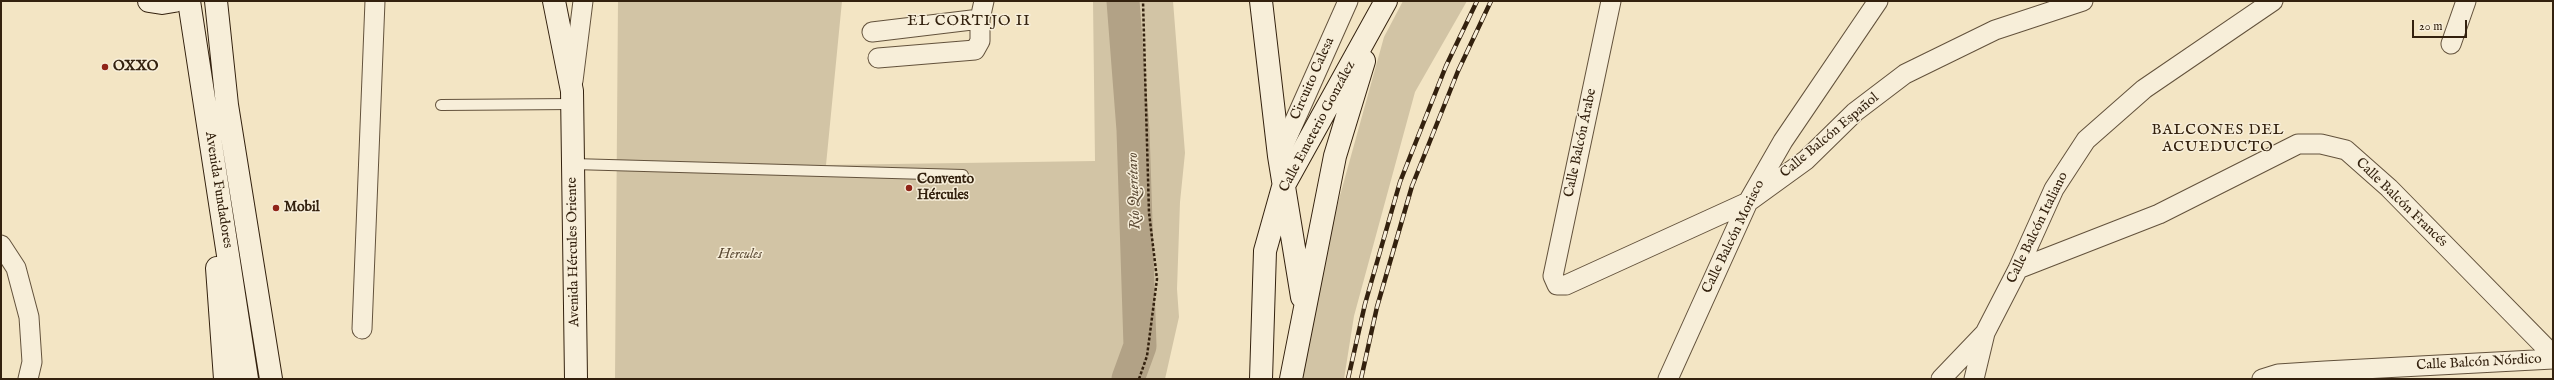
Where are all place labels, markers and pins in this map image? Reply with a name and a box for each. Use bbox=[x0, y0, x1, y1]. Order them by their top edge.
place label: OXXO bbox=[113, 59, 158, 75]
marker: OXXO bbox=[100, 62, 110, 72]
place label: Convento Hércules bbox=[917, 172, 974, 204]
marker: Convento Hércules bbox=[904, 183, 914, 193]
place label: Mobil bbox=[284, 200, 320, 216]
marker: Mobil bbox=[271, 203, 281, 213]

